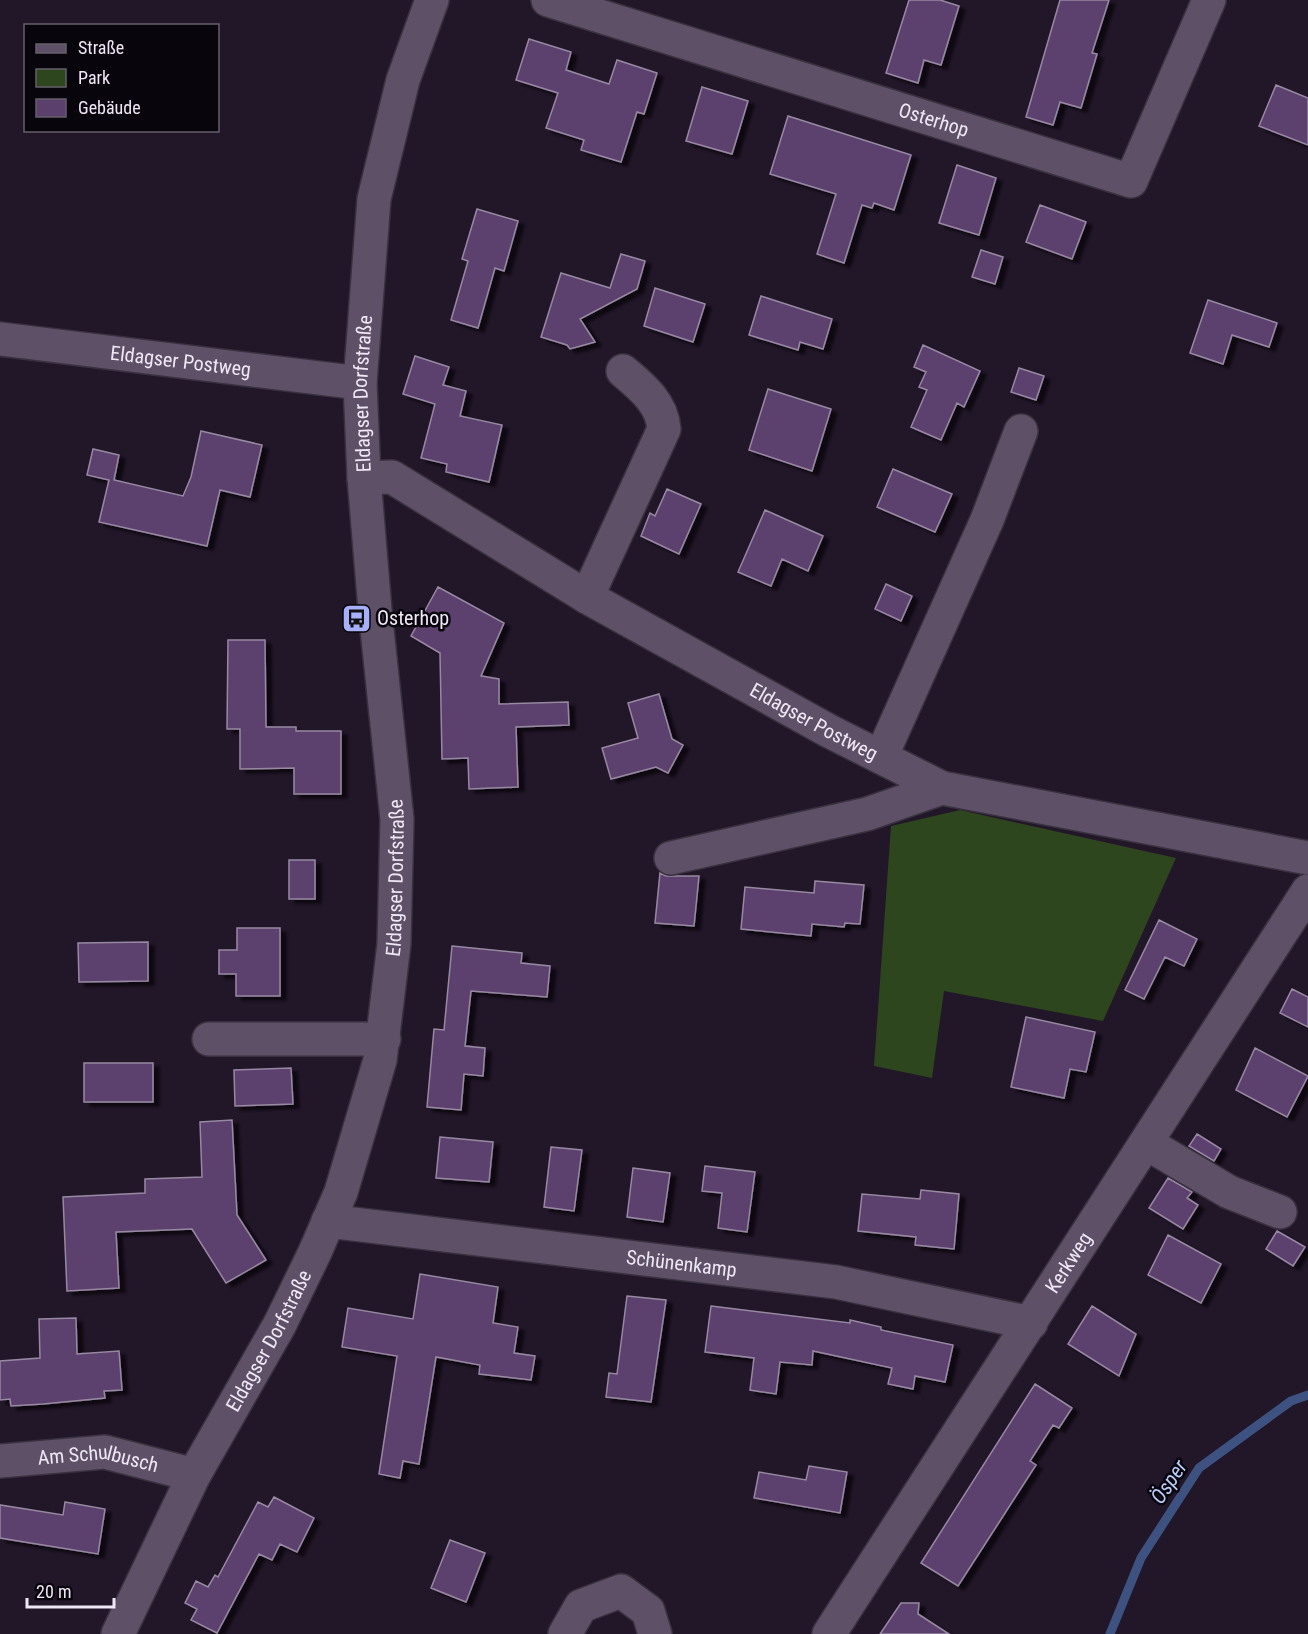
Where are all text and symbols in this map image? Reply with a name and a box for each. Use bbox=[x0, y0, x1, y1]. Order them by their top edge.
legend bbox=[24, 24, 219, 132]
text: Straße bbox=[78, 37, 124, 58]
text: Park bbox=[78, 67, 110, 88]
text: Gebäude bbox=[78, 97, 141, 118]
street label: Osterhop bbox=[896, 98, 972, 142]
street label: Eldagser Dorfstraße bbox=[348, 314, 377, 473]
street label: Eldagser Postweg bbox=[109, 341, 252, 382]
bus stop icon: Osterhop bbox=[340, 602, 372, 634]
place label: Osterhop bbox=[377, 606, 449, 630]
street label: Eldagser Postweg bbox=[746, 678, 882, 766]
street label: Eldagser Dorfstraße bbox=[381, 798, 409, 958]
street label: Kerkweg bbox=[1040, 1228, 1097, 1297]
street label: Schünenkamp bbox=[625, 1245, 738, 1282]
street label: Eldagser Dorfstraße bbox=[221, 1266, 316, 1416]
street label: Am Schulbusch bbox=[37, 1440, 161, 1477]
water label: Ösper bbox=[1146, 1455, 1193, 1508]
scale bar bbox=[27, 1571, 114, 1609]
text: 20 m bbox=[36, 1581, 71, 1602]

